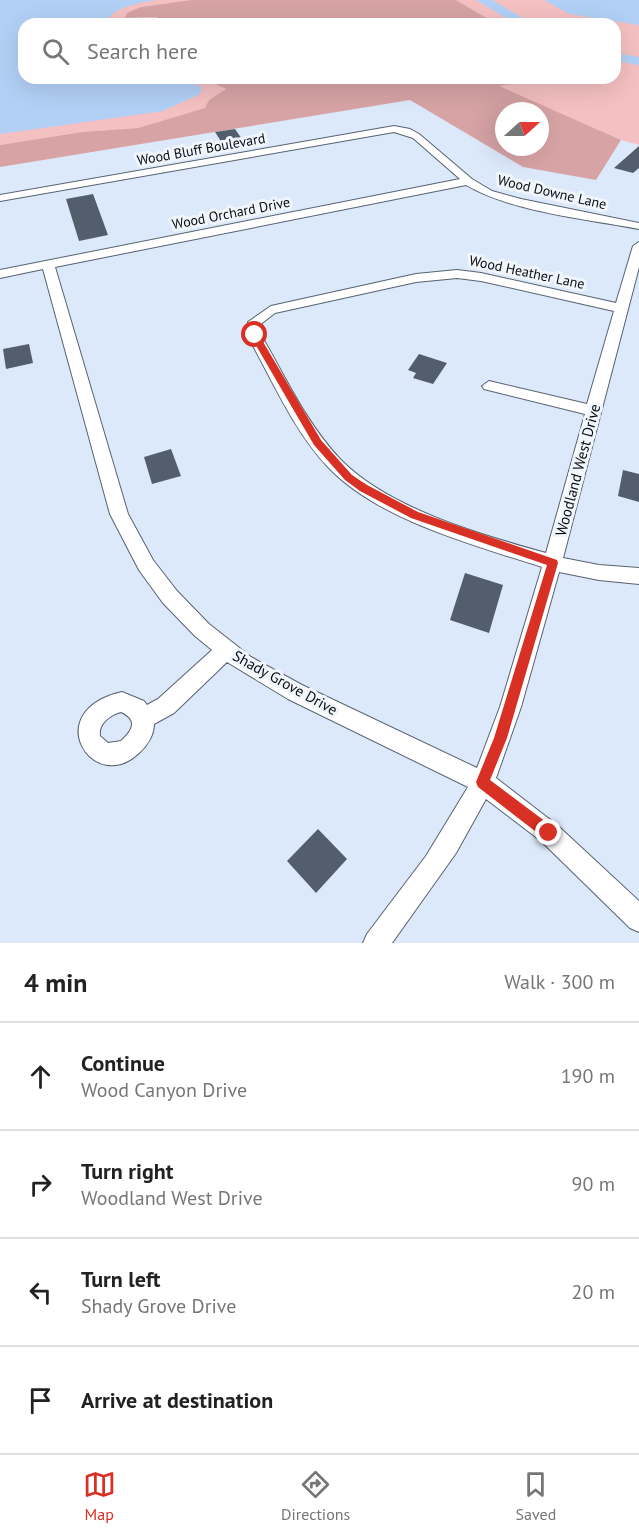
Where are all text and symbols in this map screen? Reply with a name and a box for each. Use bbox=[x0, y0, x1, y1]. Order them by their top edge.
search box bbox=[18, 18, 621, 84]
icon: search bbox=[39, 35, 72, 68]
text: Search here bbox=[87, 37, 198, 65]
north arrow bbox=[495, 102, 549, 156]
street label: Wood Bluff Boulevard bbox=[135, 129, 267, 169]
street label: Wood Downe Lane bbox=[496, 171, 608, 213]
street label: Wood Orchard Drive bbox=[170, 193, 292, 233]
street label: Wood Heather Lane bbox=[468, 251, 586, 293]
route start bbox=[241, 321, 267, 347]
street label: Woodland West Drive bbox=[551, 402, 604, 538]
street label: Shady Grove Drive bbox=[230, 646, 341, 719]
route end bbox=[535, 819, 561, 845]
text: 4 min bbox=[24, 966, 87, 999]
text: Walk · 300 m bbox=[504, 969, 615, 995]
text: Continue bbox=[81, 1049, 165, 1077]
icon: ahead bbox=[24, 1060, 57, 1093]
text: 190 m bbox=[561, 1063, 615, 1089]
text: Wood Canyon Drive bbox=[81, 1077, 247, 1103]
text: Turn right bbox=[81, 1157, 173, 1185]
icon: right bbox=[24, 1168, 57, 1201]
text: 90 m bbox=[572, 1171, 615, 1197]
text: Woodland West Drive bbox=[81, 1185, 263, 1211]
text: Turn left bbox=[81, 1265, 161, 1293]
icon: left bbox=[24, 1276, 57, 1309]
text: 20 m bbox=[572, 1279, 615, 1305]
text: Shady Grove Drive bbox=[81, 1293, 236, 1319]
icon: arrive bbox=[24, 1384, 57, 1417]
text: Arrive at destination bbox=[81, 1386, 273, 1414]
tab: Map bbox=[83, 1468, 116, 1524]
tab: Directions bbox=[281, 1468, 350, 1524]
tab: Saved bbox=[516, 1468, 556, 1524]

